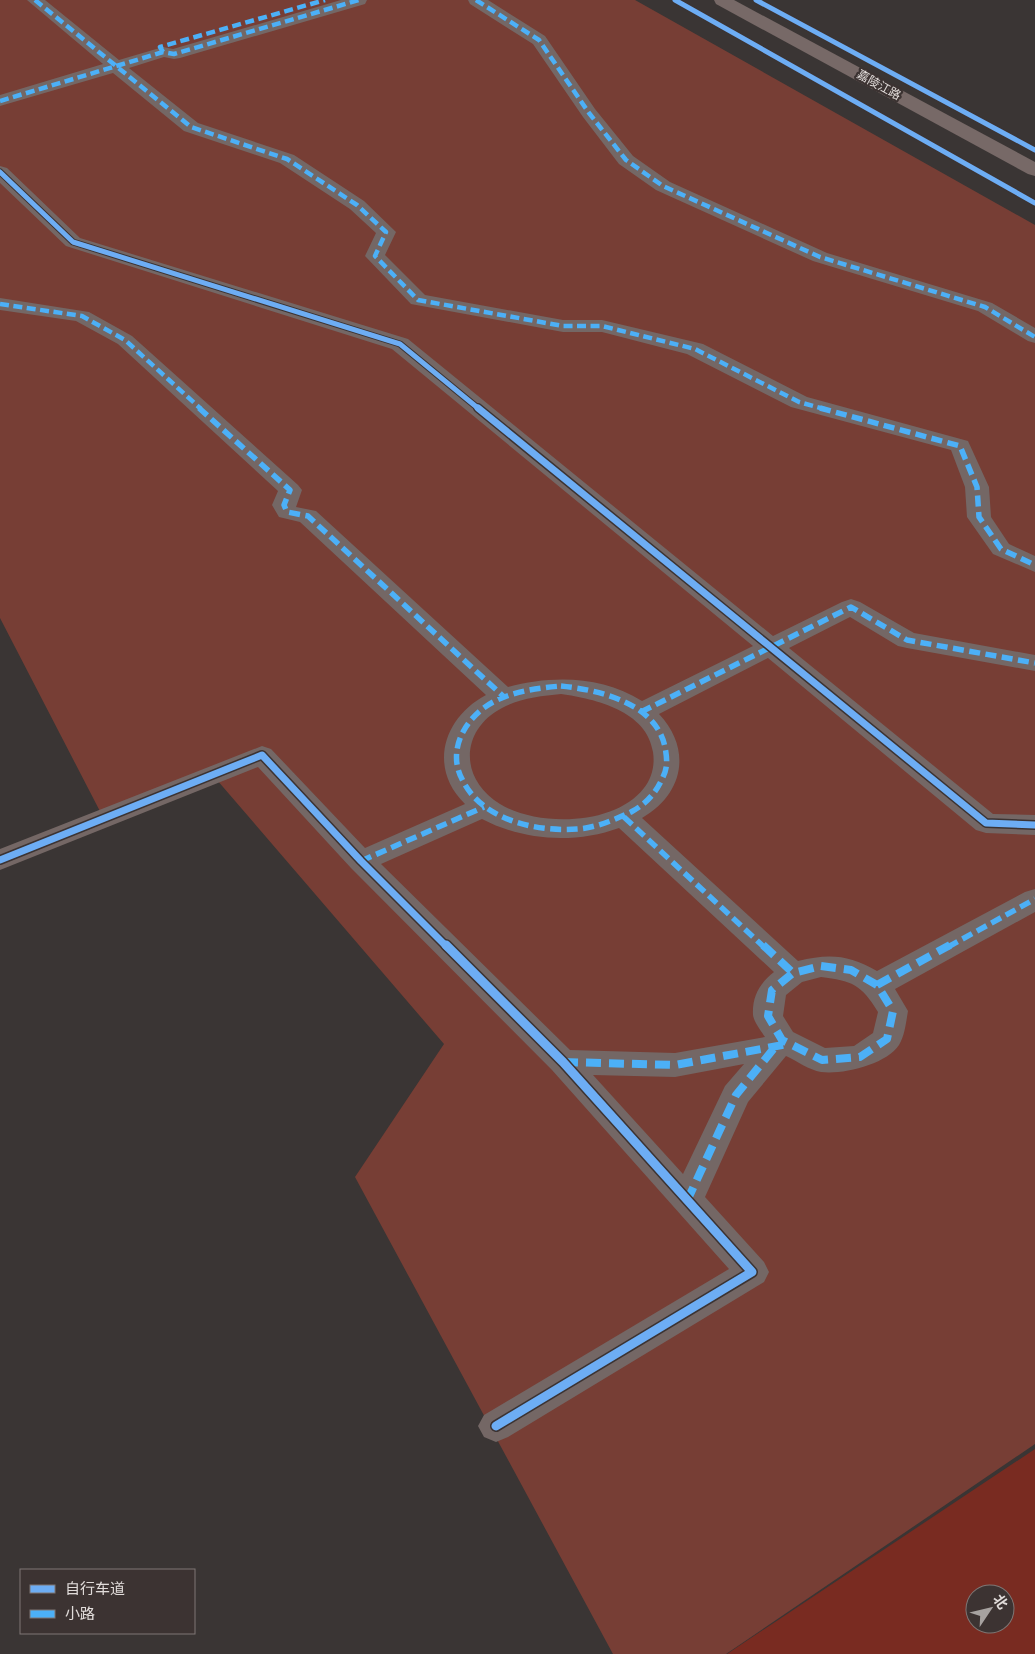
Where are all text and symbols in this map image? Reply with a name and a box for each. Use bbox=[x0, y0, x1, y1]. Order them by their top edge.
street label: 嘉陵江路 bbox=[855, 67, 903, 103]
legend bbox=[20, 1569, 195, 1634]
text: 自行车道 bbox=[65, 1580, 125, 1597]
north arrow bbox=[965, 1584, 1015, 1634]
text: 北 bbox=[990, 1591, 1011, 1612]
text: 小路 bbox=[65, 1605, 95, 1622]

